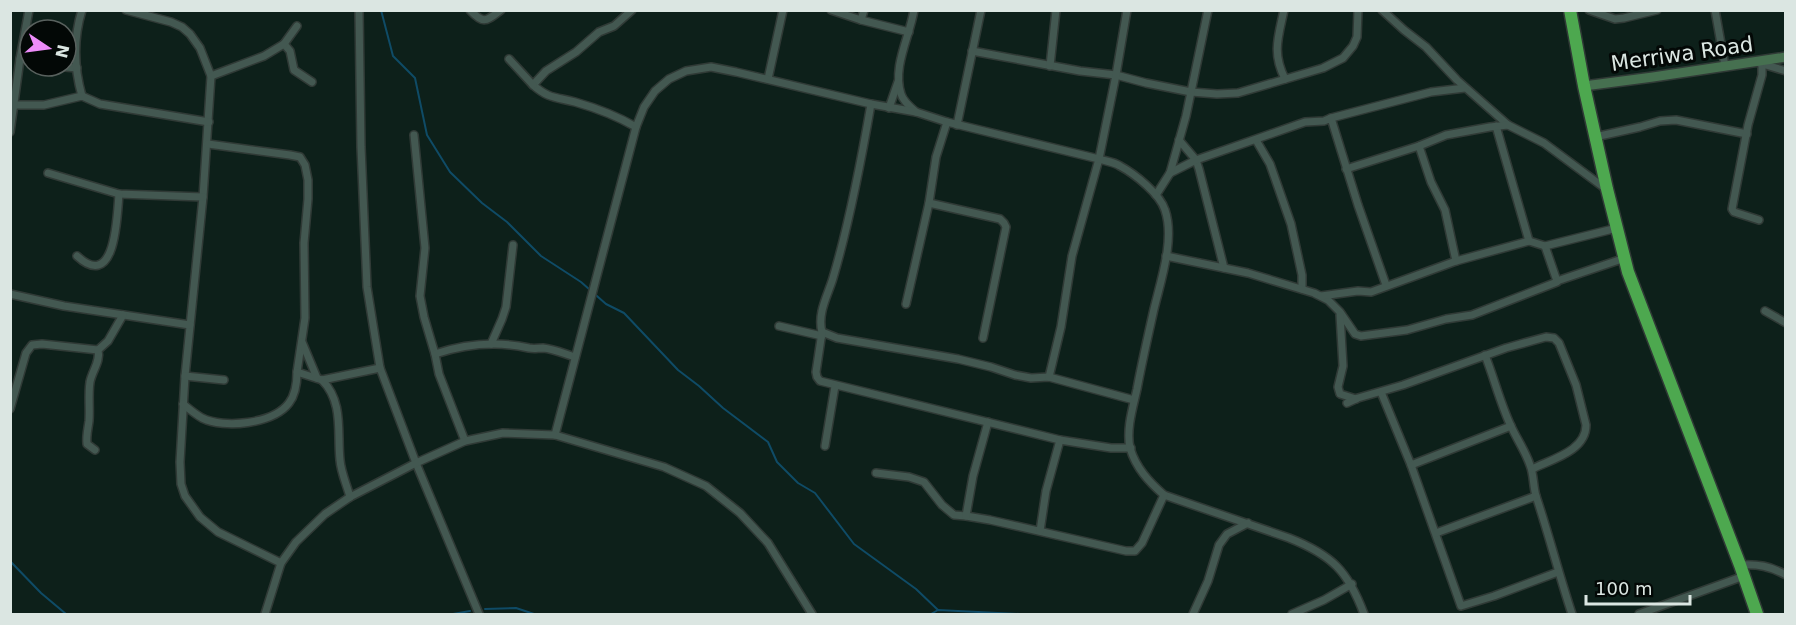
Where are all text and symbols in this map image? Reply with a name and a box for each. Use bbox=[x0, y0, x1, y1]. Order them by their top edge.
north arrow bbox=[18, 18, 78, 78]
street label: Merriwa Road bbox=[1609, 32, 1755, 76]
text: N bbox=[51, 43, 73, 60]
scale bar bbox=[1586, 568, 1690, 606]
text: 100 m bbox=[1595, 578, 1653, 599]

